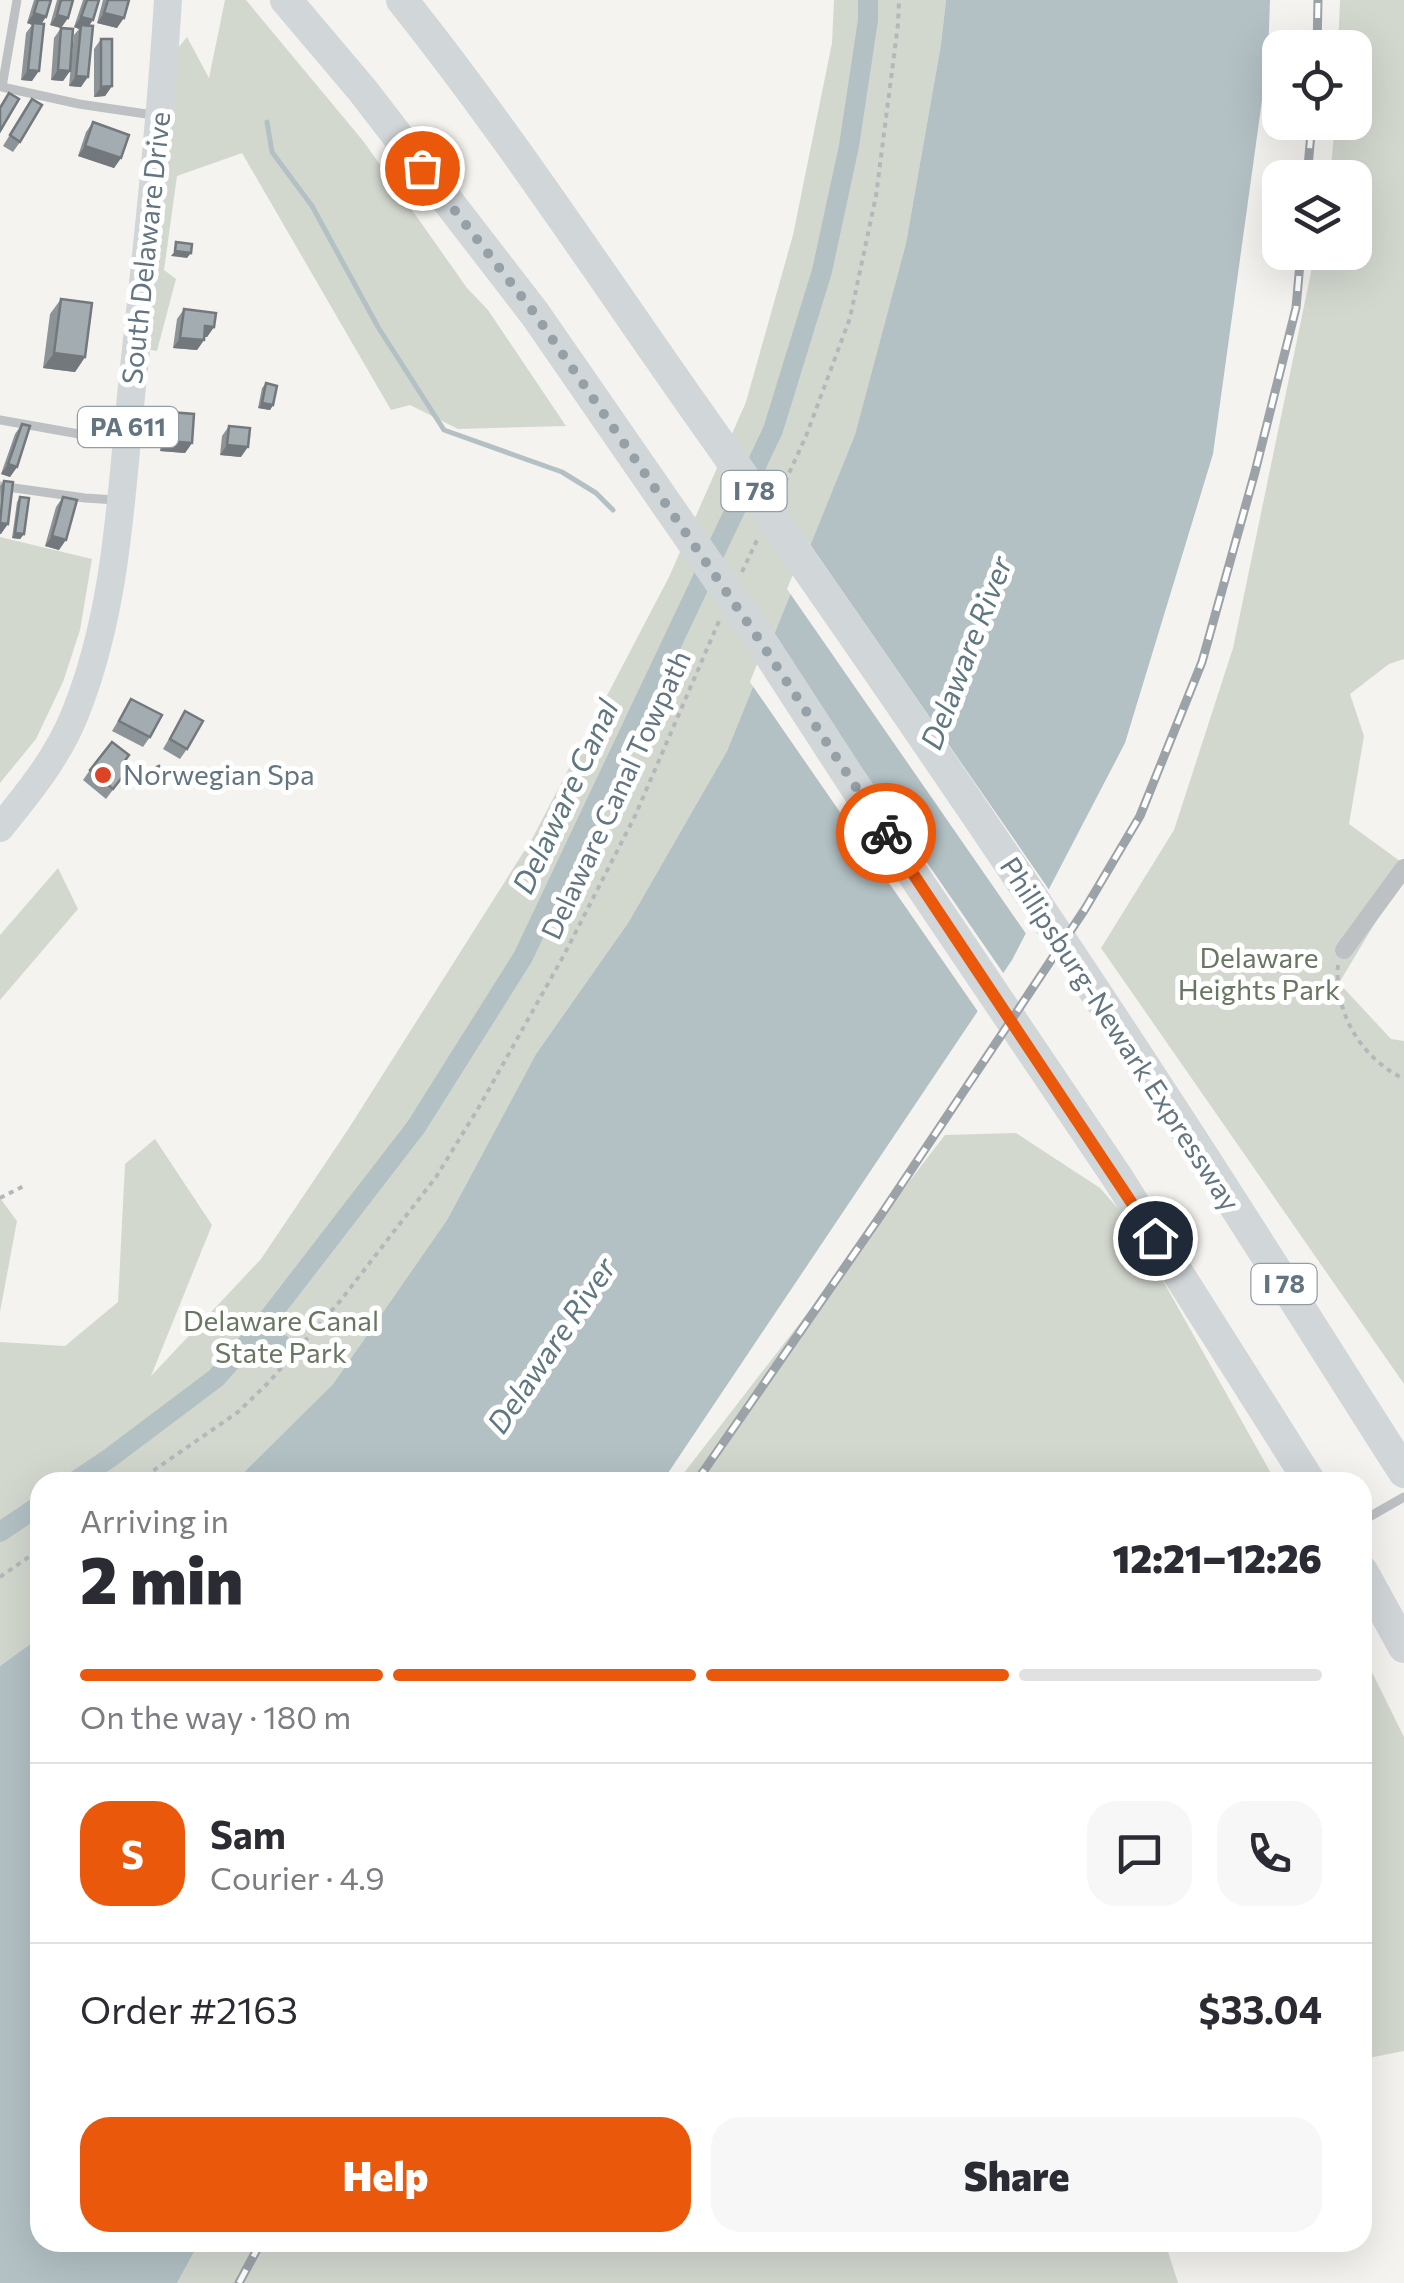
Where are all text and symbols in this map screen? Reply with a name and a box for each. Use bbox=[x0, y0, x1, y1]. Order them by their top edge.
map controls bbox=[1262, 30, 1372, 270]
button: locate bbox=[1262, 30, 1372, 140]
street label: South Delaware Drive bbox=[114, 110, 176, 386]
pin bbox=[380, 126, 465, 211]
icon: bag bbox=[395, 141, 450, 196]
button: layers bbox=[1262, 160, 1372, 270]
road number: PA 611 bbox=[78, 407, 178, 447]
road number: I 78 bbox=[722, 471, 786, 511]
water label: Delaware River bbox=[911, 549, 1019, 754]
street label: Delaware Canal Towpath bbox=[534, 645, 698, 945]
water label: Delaware Canal bbox=[505, 694, 627, 900]
place label: Norwegian Spa bbox=[123, 757, 315, 791]
marker: Norwegian Spa bbox=[92, 764, 114, 786]
courier bbox=[836, 783, 936, 883]
icon: bike bbox=[859, 806, 914, 861]
street label: Phillipsburg-Newark Expressway bbox=[994, 850, 1248, 1217]
park label: Delaware Heights Park bbox=[1178, 940, 1340, 1006]
pin bbox=[1113, 1196, 1198, 1281]
icon: home bbox=[1128, 1211, 1183, 1266]
water label: Delaware River bbox=[478, 1249, 623, 1439]
road number: I 78 bbox=[1252, 1264, 1316, 1304]
park label: Delaware Canal State Park bbox=[183, 1303, 379, 1369]
text: Arriving in bbox=[80, 1500, 229, 1540]
text: 12:21–12:26 bbox=[1113, 1534, 1322, 1581]
text: 2 min bbox=[80, 1538, 243, 1617]
text: On the way · 180 m bbox=[80, 1696, 351, 1736]
button: chat bbox=[1087, 1801, 1192, 1906]
button: phone bbox=[1217, 1801, 1322, 1906]
text: Sam bbox=[210, 1810, 286, 1857]
text: S bbox=[121, 1830, 144, 1877]
text: Courier · 4.9 bbox=[210, 1857, 385, 1897]
text: Order #2163 bbox=[80, 1985, 298, 2032]
text: $33.04 bbox=[1199, 1985, 1322, 2032]
button: Help bbox=[80, 2117, 691, 2232]
button: Share bbox=[711, 2117, 1322, 2232]

